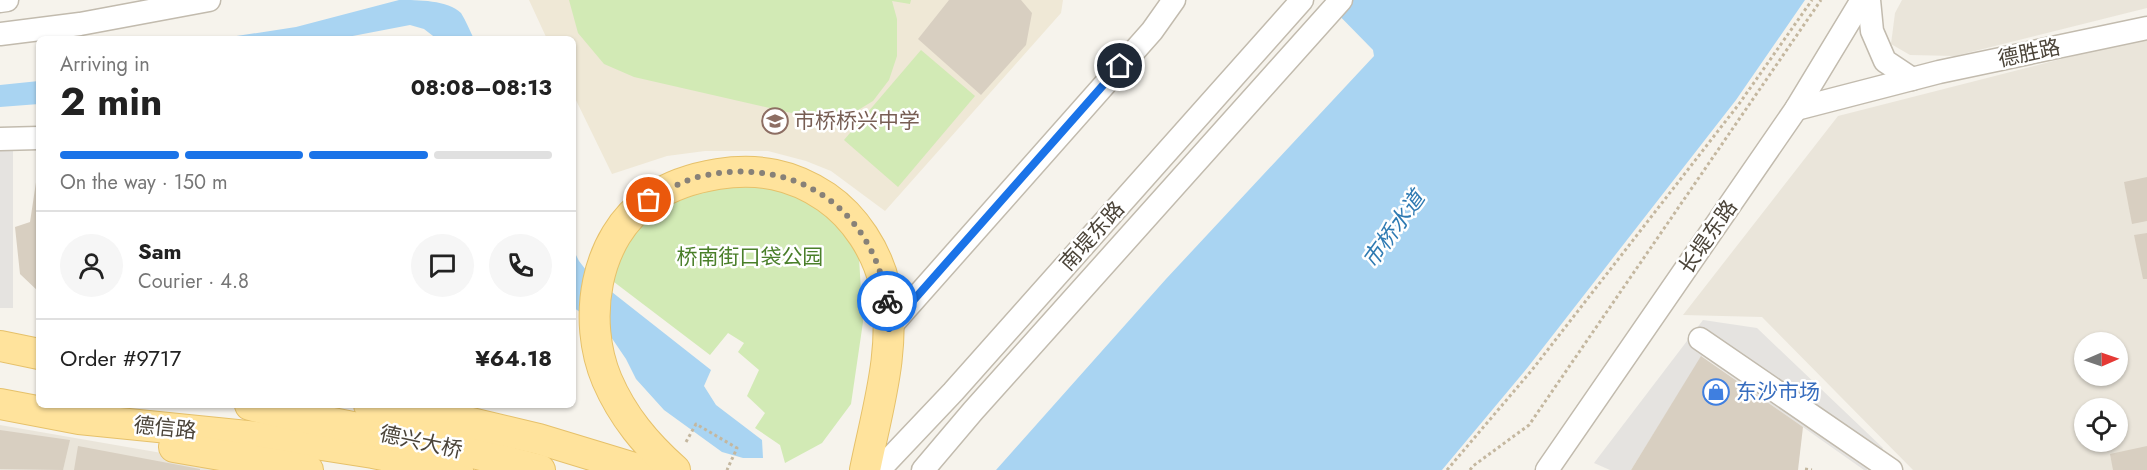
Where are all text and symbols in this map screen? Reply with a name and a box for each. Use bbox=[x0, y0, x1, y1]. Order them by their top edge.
street label: 德胜路 bbox=[1995, 32, 2063, 74]
pin bbox=[1094, 40, 1145, 91]
icon: home bbox=[1103, 49, 1136, 82]
text: Arriving in bbox=[60, 50, 150, 79]
text: 08:08–08:13 bbox=[411, 71, 552, 103]
text: 2 min bbox=[60, 73, 162, 130]
school or university icon: 市桥桥兴中学 bbox=[760, 106, 790, 136]
place label: 市桥桥兴中学 bbox=[794, 106, 920, 136]
text: On the way · 150 m bbox=[60, 168, 228, 197]
pin bbox=[623, 174, 674, 225]
water label: 市桥水道 bbox=[1354, 182, 1434, 274]
icon: bag bbox=[632, 183, 665, 216]
street label: 长堤东路 bbox=[1672, 194, 1744, 280]
street label: 南堤东路 bbox=[1053, 195, 1131, 277]
button: person bbox=[60, 234, 123, 297]
button: chat bbox=[411, 234, 474, 297]
button: phone bbox=[489, 234, 552, 297]
text: Sam bbox=[138, 235, 182, 267]
park label: 桥南街口袋公园 bbox=[677, 242, 824, 272]
text: Courier · 4.8 bbox=[138, 267, 249, 296]
courier bbox=[857, 271, 917, 331]
icon: bike bbox=[871, 285, 904, 318]
north arrow bbox=[2074, 332, 2128, 386]
map controls bbox=[2074, 332, 2128, 452]
text: Order #9717 bbox=[60, 342, 181, 374]
text: ¥64.18 bbox=[475, 342, 552, 374]
shop icon: 东沙市场 bbox=[1701, 377, 1731, 407]
place label: 东沙市场 bbox=[1736, 377, 1820, 407]
button: locate bbox=[2074, 398, 2128, 452]
street label: 德信路 bbox=[132, 410, 198, 446]
street label: 德兴大桥 bbox=[377, 419, 465, 465]

